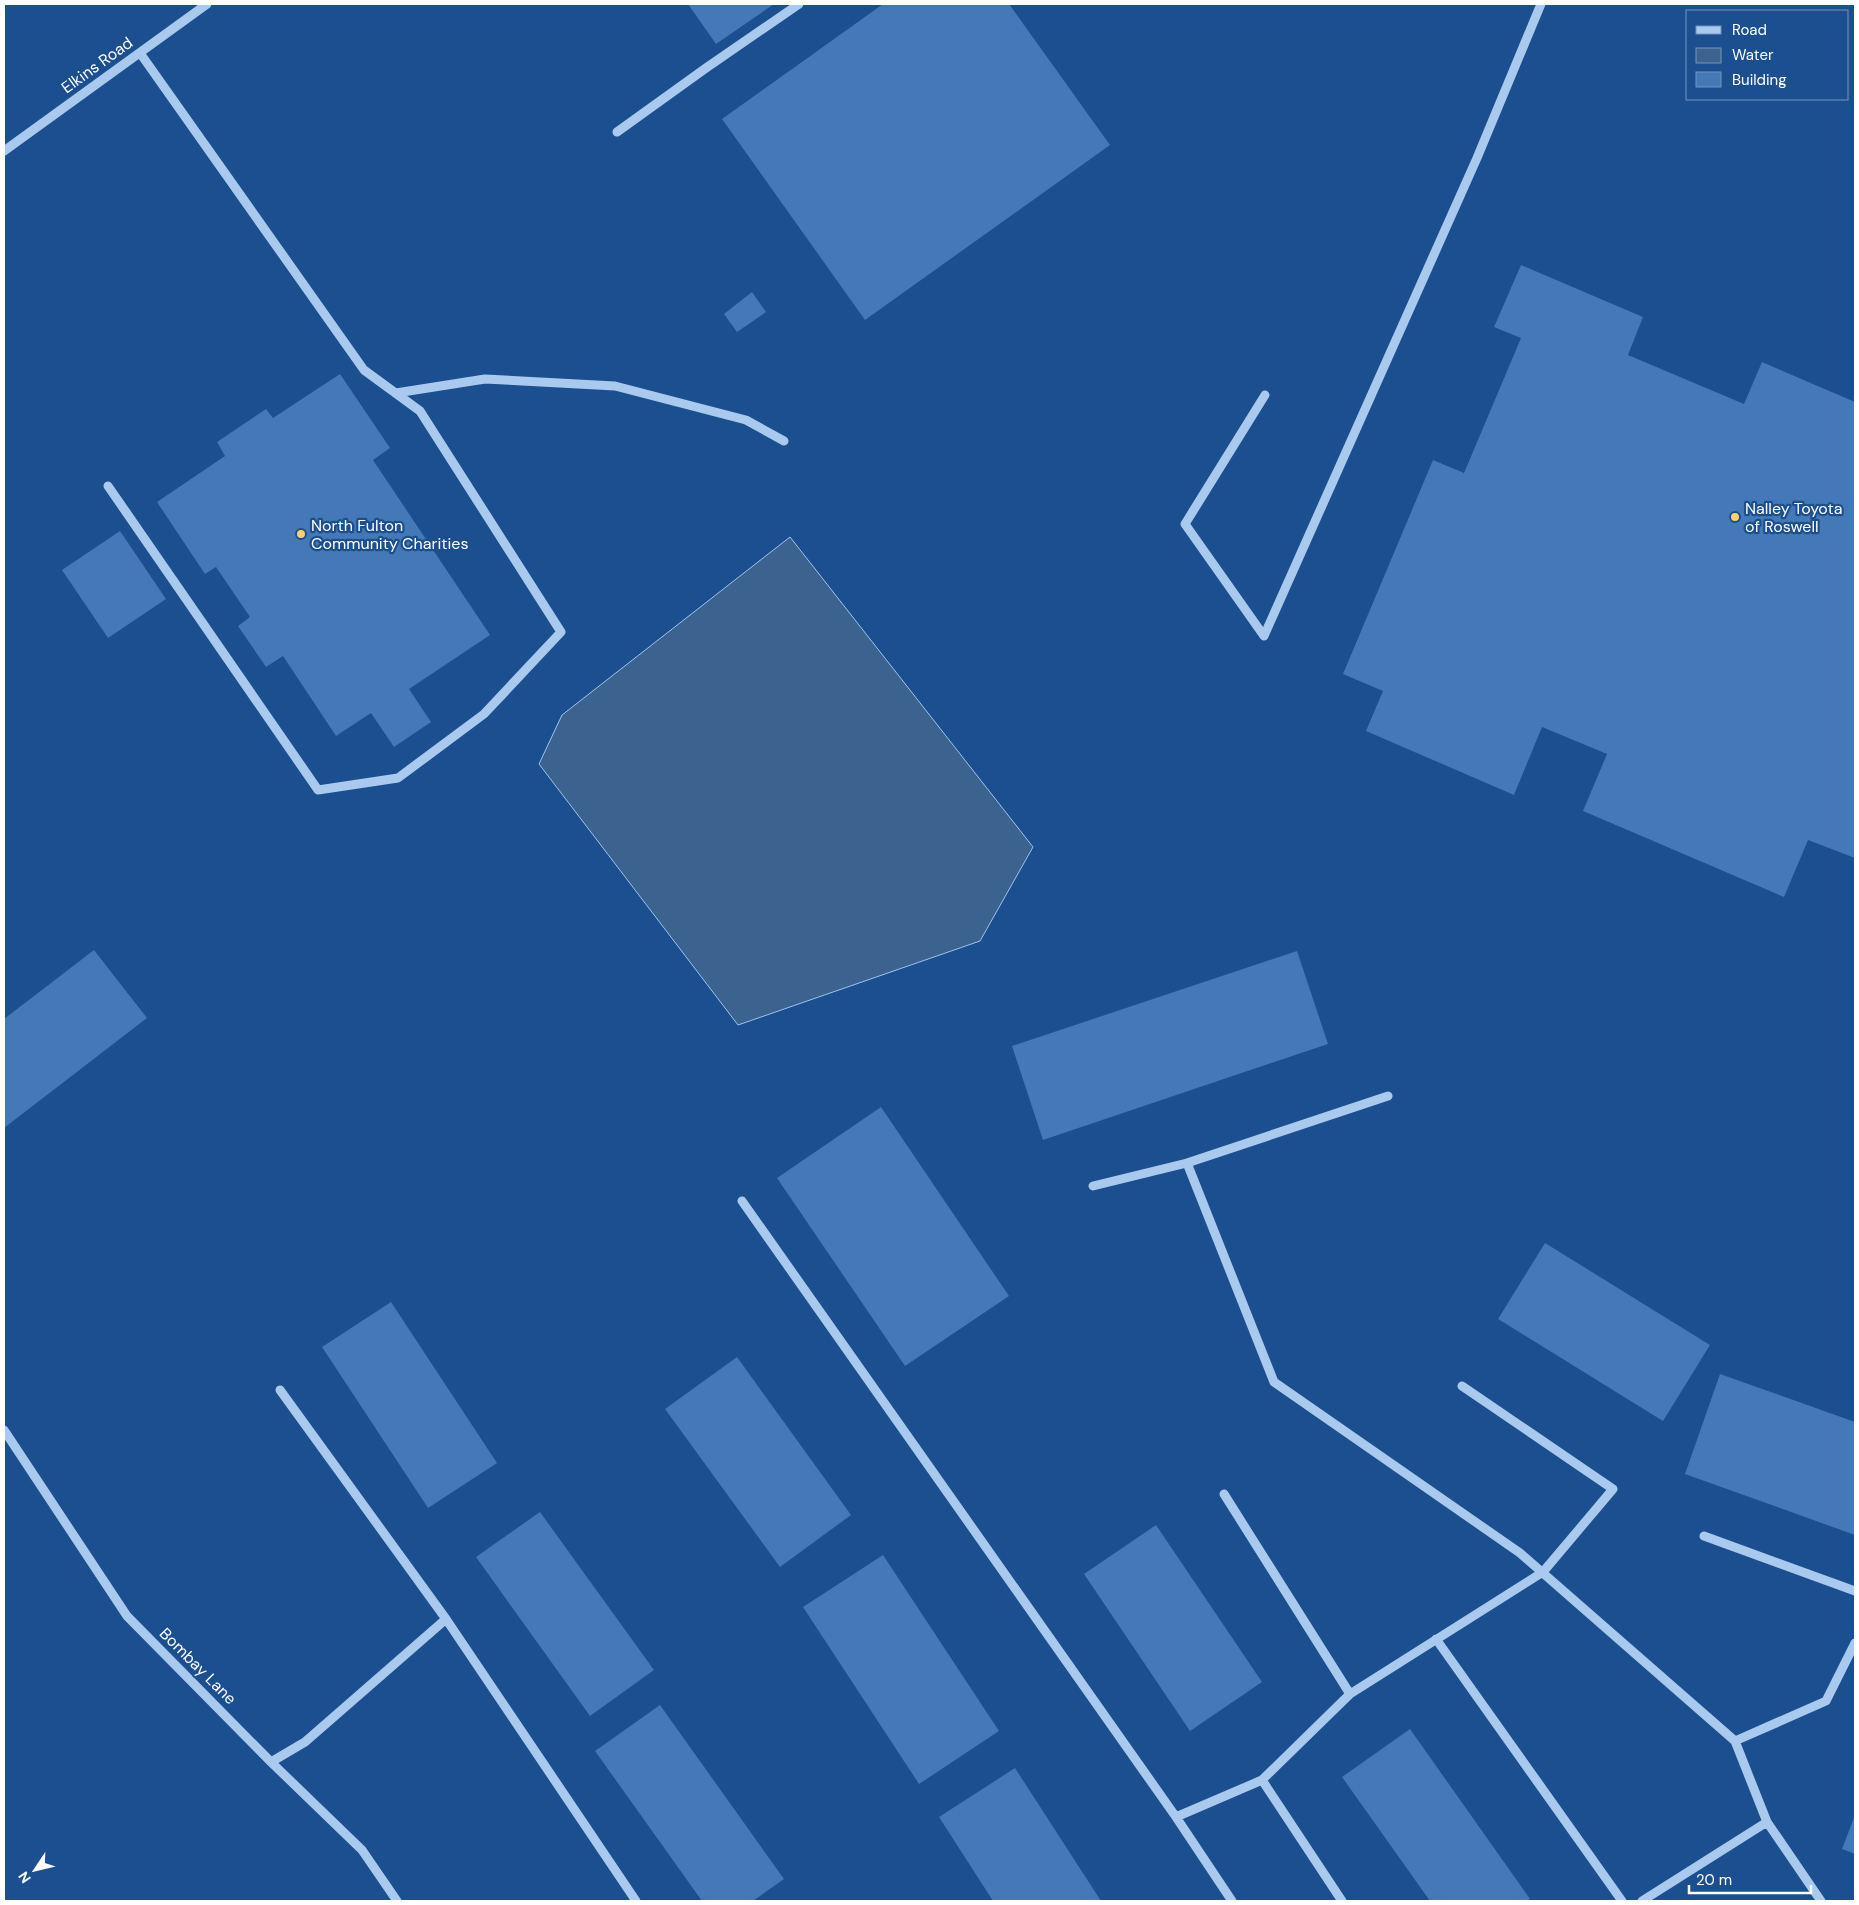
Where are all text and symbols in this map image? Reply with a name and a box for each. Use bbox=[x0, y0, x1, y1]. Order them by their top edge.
legend bbox=[1686, 10, 1849, 100]
text: Road bbox=[1732, 20, 1767, 40]
street label: Elkins Road bbox=[57, 32, 137, 98]
text: Water bbox=[1732, 45, 1774, 65]
text: Building bbox=[1732, 70, 1787, 90]
place label: Nalley Toyota of Roswell bbox=[1745, 498, 1843, 537]
marker: Nalley Toyota of Roswell bbox=[1729, 511, 1741, 523]
place label: North Fulton Community Charities bbox=[311, 515, 468, 554]
marker: North Fulton Community Charities bbox=[295, 528, 307, 540]
street label: Bombay Lane bbox=[155, 1623, 241, 1709]
north arrow bbox=[10, 1845, 60, 1895]
scale bar bbox=[1689, 1862, 1812, 1894]
text: N bbox=[14, 1868, 35, 1887]
text: 20 m bbox=[1696, 1870, 1732, 1890]

